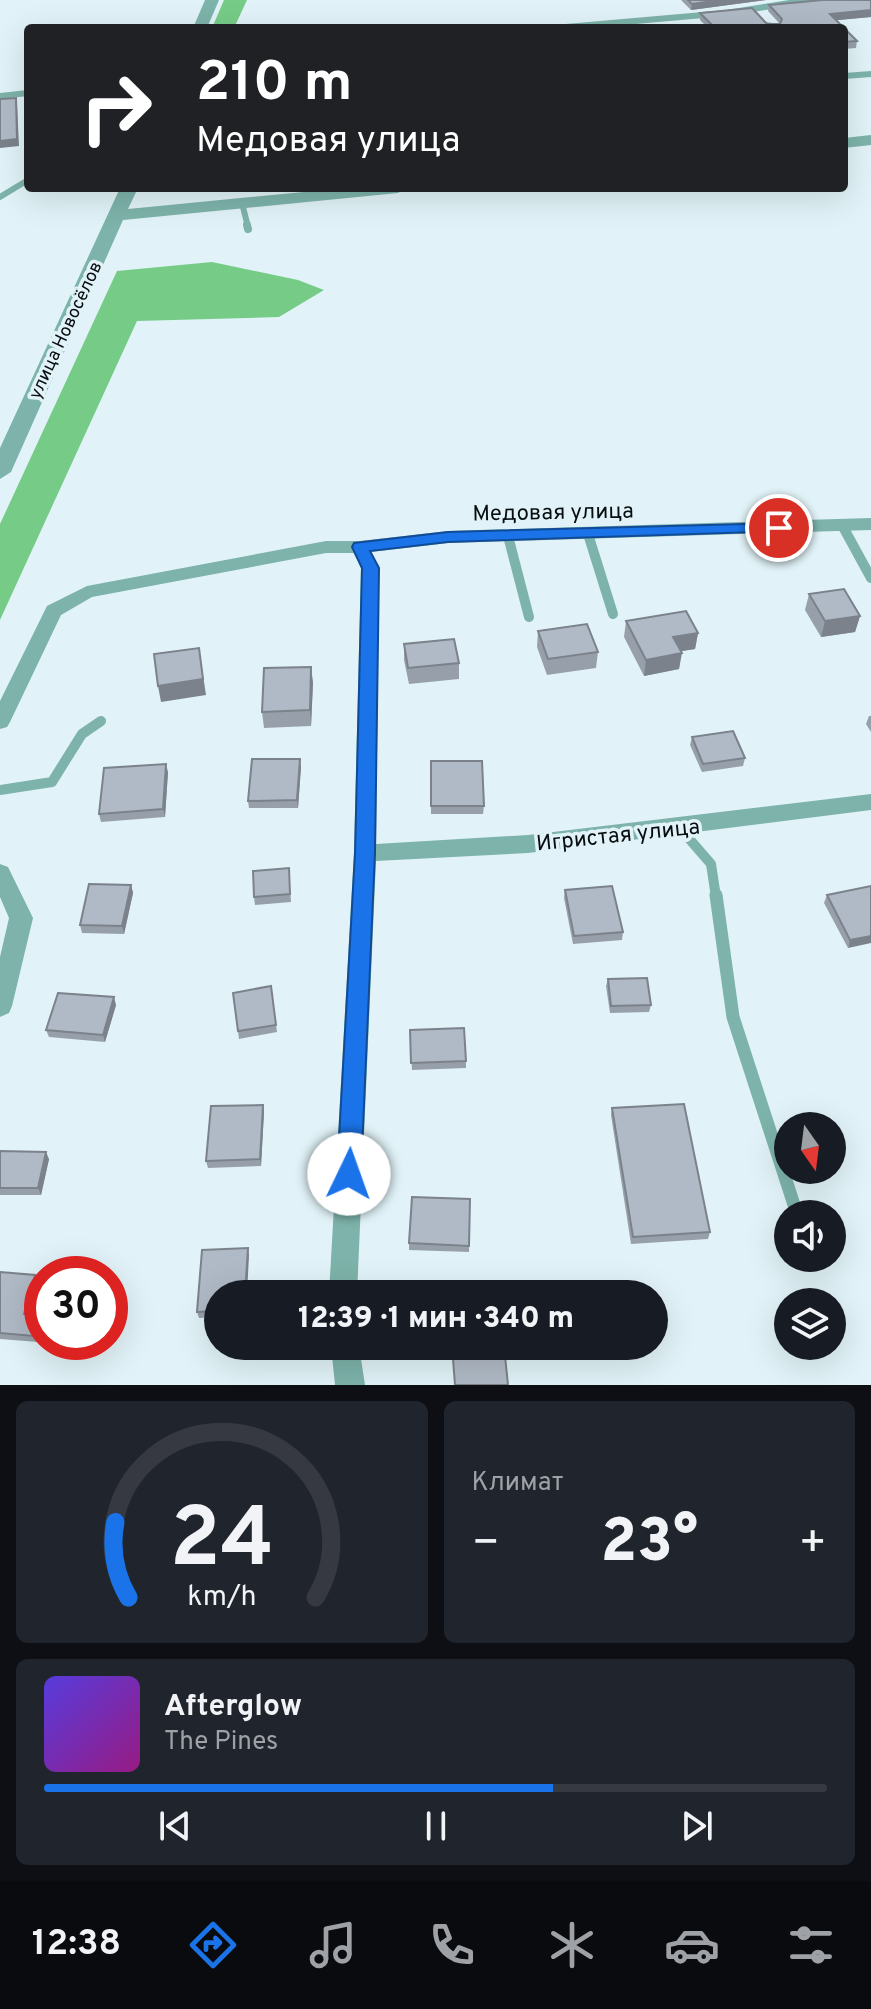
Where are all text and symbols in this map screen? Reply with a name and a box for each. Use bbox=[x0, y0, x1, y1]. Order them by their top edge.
text: 210 m bbox=[196, 50, 353, 120]
icon: right bbox=[64, 56, 168, 160]
text: Медовая улица bbox=[196, 119, 460, 165]
street label: улица Новосёлов bbox=[24, 258, 108, 403]
pin bbox=[745, 494, 813, 562]
street label: Медовая улица bbox=[472, 499, 634, 528]
icon: arrive bbox=[757, 506, 801, 550]
street label: Игристая улица bbox=[535, 814, 701, 859]
north arrow bbox=[774, 1112, 846, 1184]
map controls bbox=[774, 1112, 846, 1360]
position arrow bbox=[307, 1132, 391, 1216]
button: sound bbox=[774, 1200, 846, 1272]
speed limit sign: 30 bbox=[24, 1256, 128, 1360]
button: layers bbox=[774, 1288, 846, 1360]
text: 12:39 · 1 мин · 340 m bbox=[298, 1301, 574, 1338]
text: Климат bbox=[472, 1467, 563, 1500]
text: 24 bbox=[170, 1491, 274, 1596]
text: 23° bbox=[600, 1507, 698, 1583]
text: − bbox=[472, 1517, 500, 1573]
text: + bbox=[799, 1517, 827, 1573]
text: km/h bbox=[187, 1580, 256, 1616]
text: Afterglow bbox=[164, 1689, 302, 1726]
text: The Pines bbox=[164, 1726, 278, 1759]
icon: previous bbox=[153, 1804, 197, 1848]
icon: pause bbox=[414, 1804, 458, 1848]
icon: next bbox=[675, 1804, 719, 1848]
icon: directions bbox=[185, 1917, 241, 1973]
icon: music bbox=[305, 1917, 361, 1973]
icon: phone bbox=[424, 1917, 480, 1973]
icon: climate bbox=[544, 1917, 600, 1973]
icon: car bbox=[664, 1917, 720, 1973]
icon: filters bbox=[783, 1917, 839, 1973]
text: 12:38 bbox=[32, 1922, 121, 1968]

